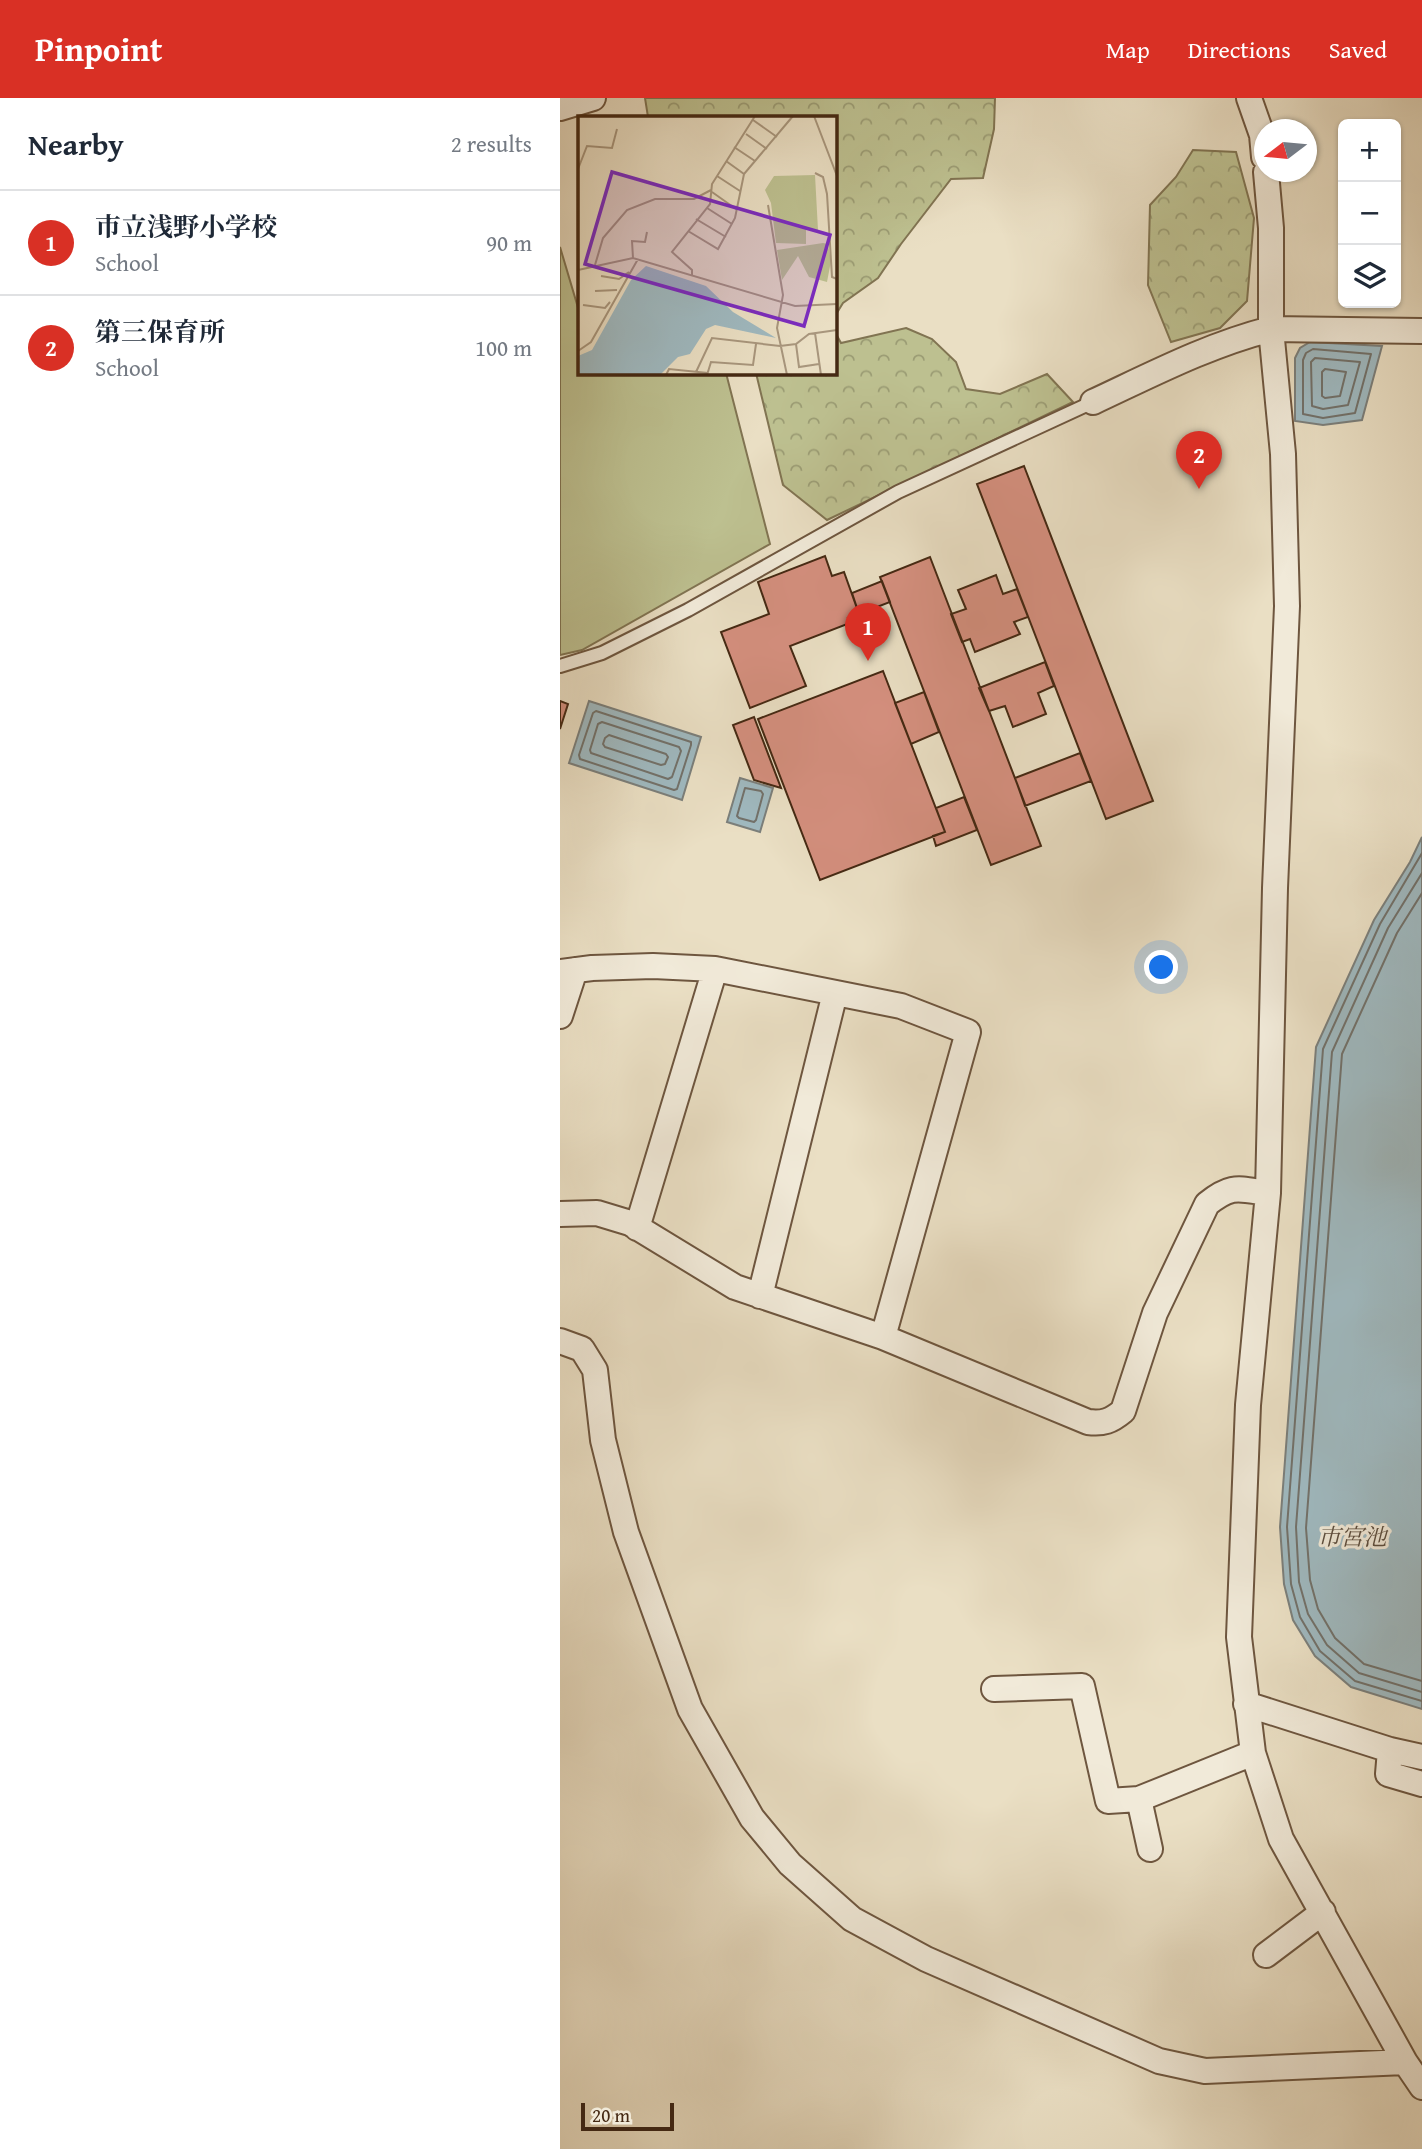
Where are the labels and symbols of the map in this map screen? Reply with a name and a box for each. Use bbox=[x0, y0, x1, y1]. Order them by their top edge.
inset map bbox=[578, 116, 836, 374]
north arrow bbox=[1254, 119, 1317, 182]
pin: 2 bbox=[1176, 431, 1222, 489]
pin: 1 bbox=[845, 603, 891, 661]
your location bbox=[1144, 950, 1178, 984]
water label: 市宮池 bbox=[1318, 1520, 1390, 1553]
scale bar bbox=[581, 2100, 674, 2132]

